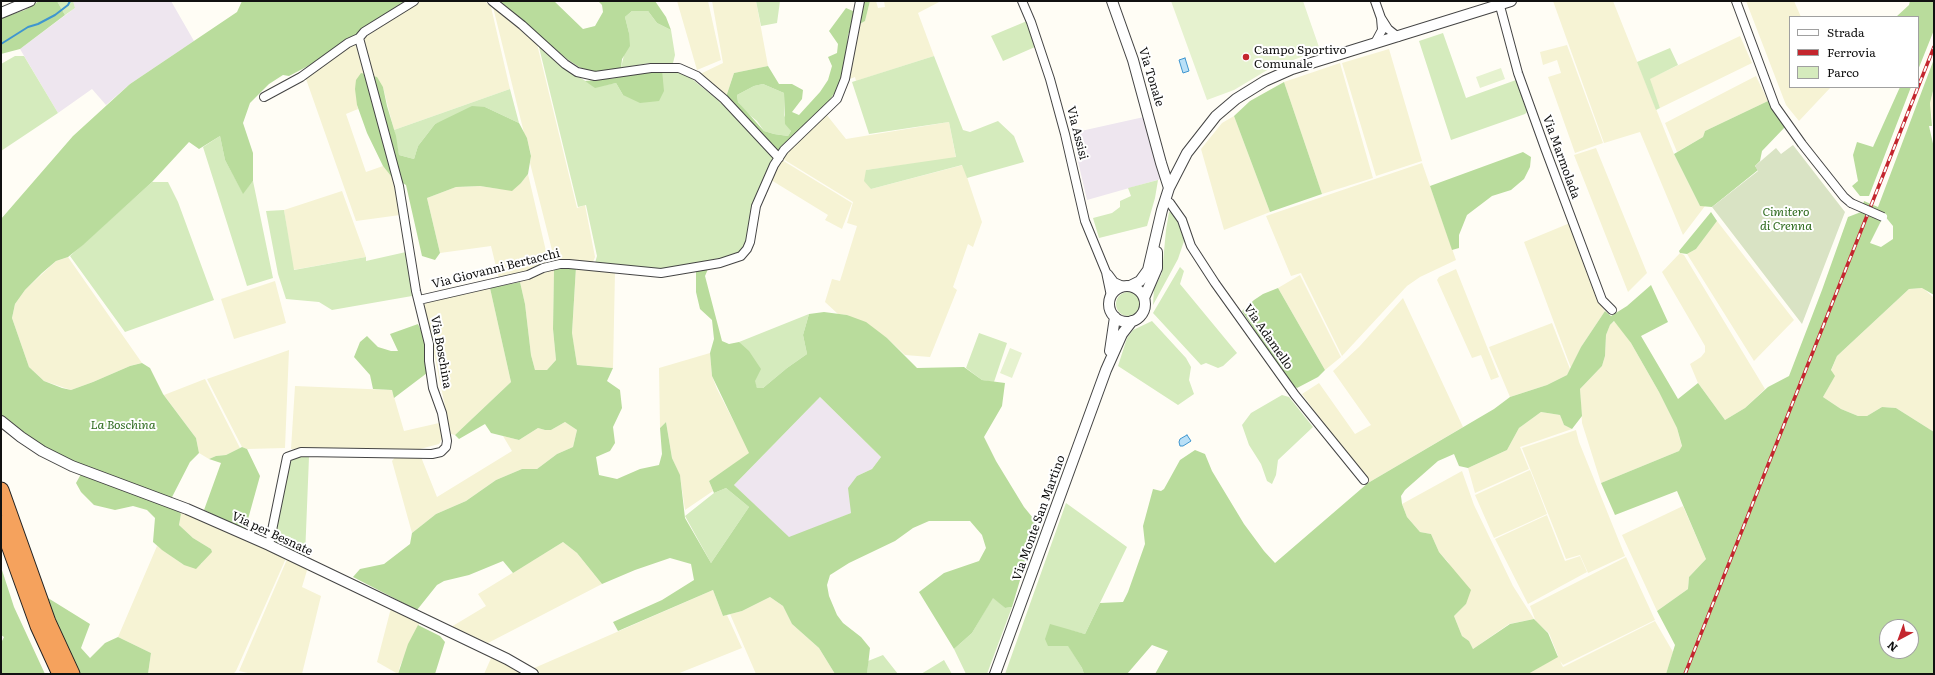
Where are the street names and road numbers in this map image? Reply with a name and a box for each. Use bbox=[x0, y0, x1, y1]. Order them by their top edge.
street label: Via Tonale bbox=[1135, 46, 1167, 108]
street label: Via Assisi bbox=[1063, 105, 1091, 161]
street label: Via Marmolada bbox=[1539, 113, 1583, 201]
street label: Via Giovanni Bertacchi bbox=[430, 246, 562, 292]
street label: Via Adamello bbox=[1240, 302, 1296, 372]
street label: Via Boschina bbox=[427, 314, 455, 390]
street label: Via Monte San Martino bbox=[1010, 453, 1068, 583]
street label: Via per Besnate bbox=[229, 509, 315, 559]

